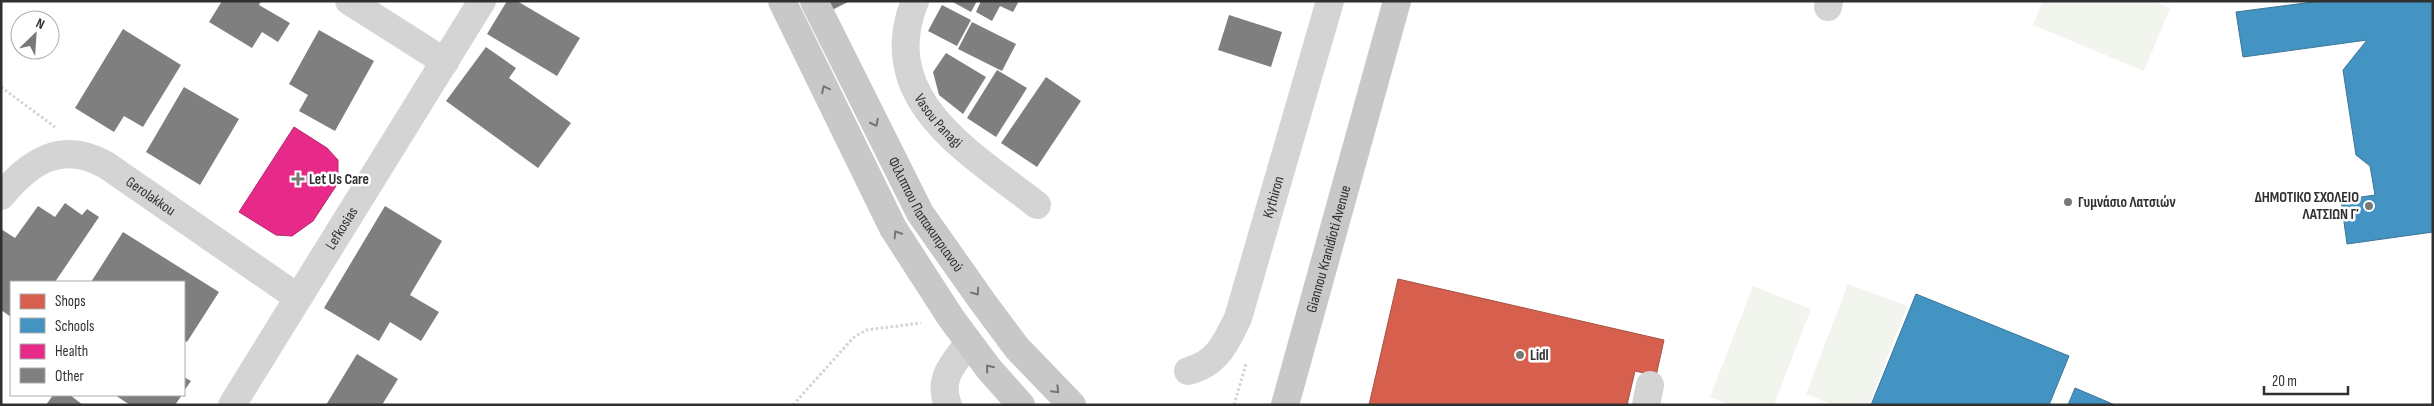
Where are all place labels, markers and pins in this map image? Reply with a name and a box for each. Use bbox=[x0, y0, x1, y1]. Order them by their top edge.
place label: Let Us Care bbox=[309, 170, 369, 189]
marker: Let Us Care bbox=[291, 172, 305, 186]
place label: ΔΗΜΟΤΙΚΟ ΣΧΟΛΕΙΟ ΛΑΤΣΙΩΝ Γ΄ bbox=[2255, 188, 2359, 224]
place label: Γυμνάσιο Λατσιών bbox=[2078, 193, 2176, 212]
marker: Γυμνάσιο Λατσιών bbox=[2062, 196, 2074, 208]
marker: ΔΗΜΟΤΙΚΟ ΣΧΟΛΕΙΟ ΛΑΤΣΙΩΝ Γ΄ bbox=[2363, 200, 2375, 212]
place label: Lidl bbox=[1530, 346, 1549, 365]
marker: Lidl bbox=[1514, 349, 1526, 361]

